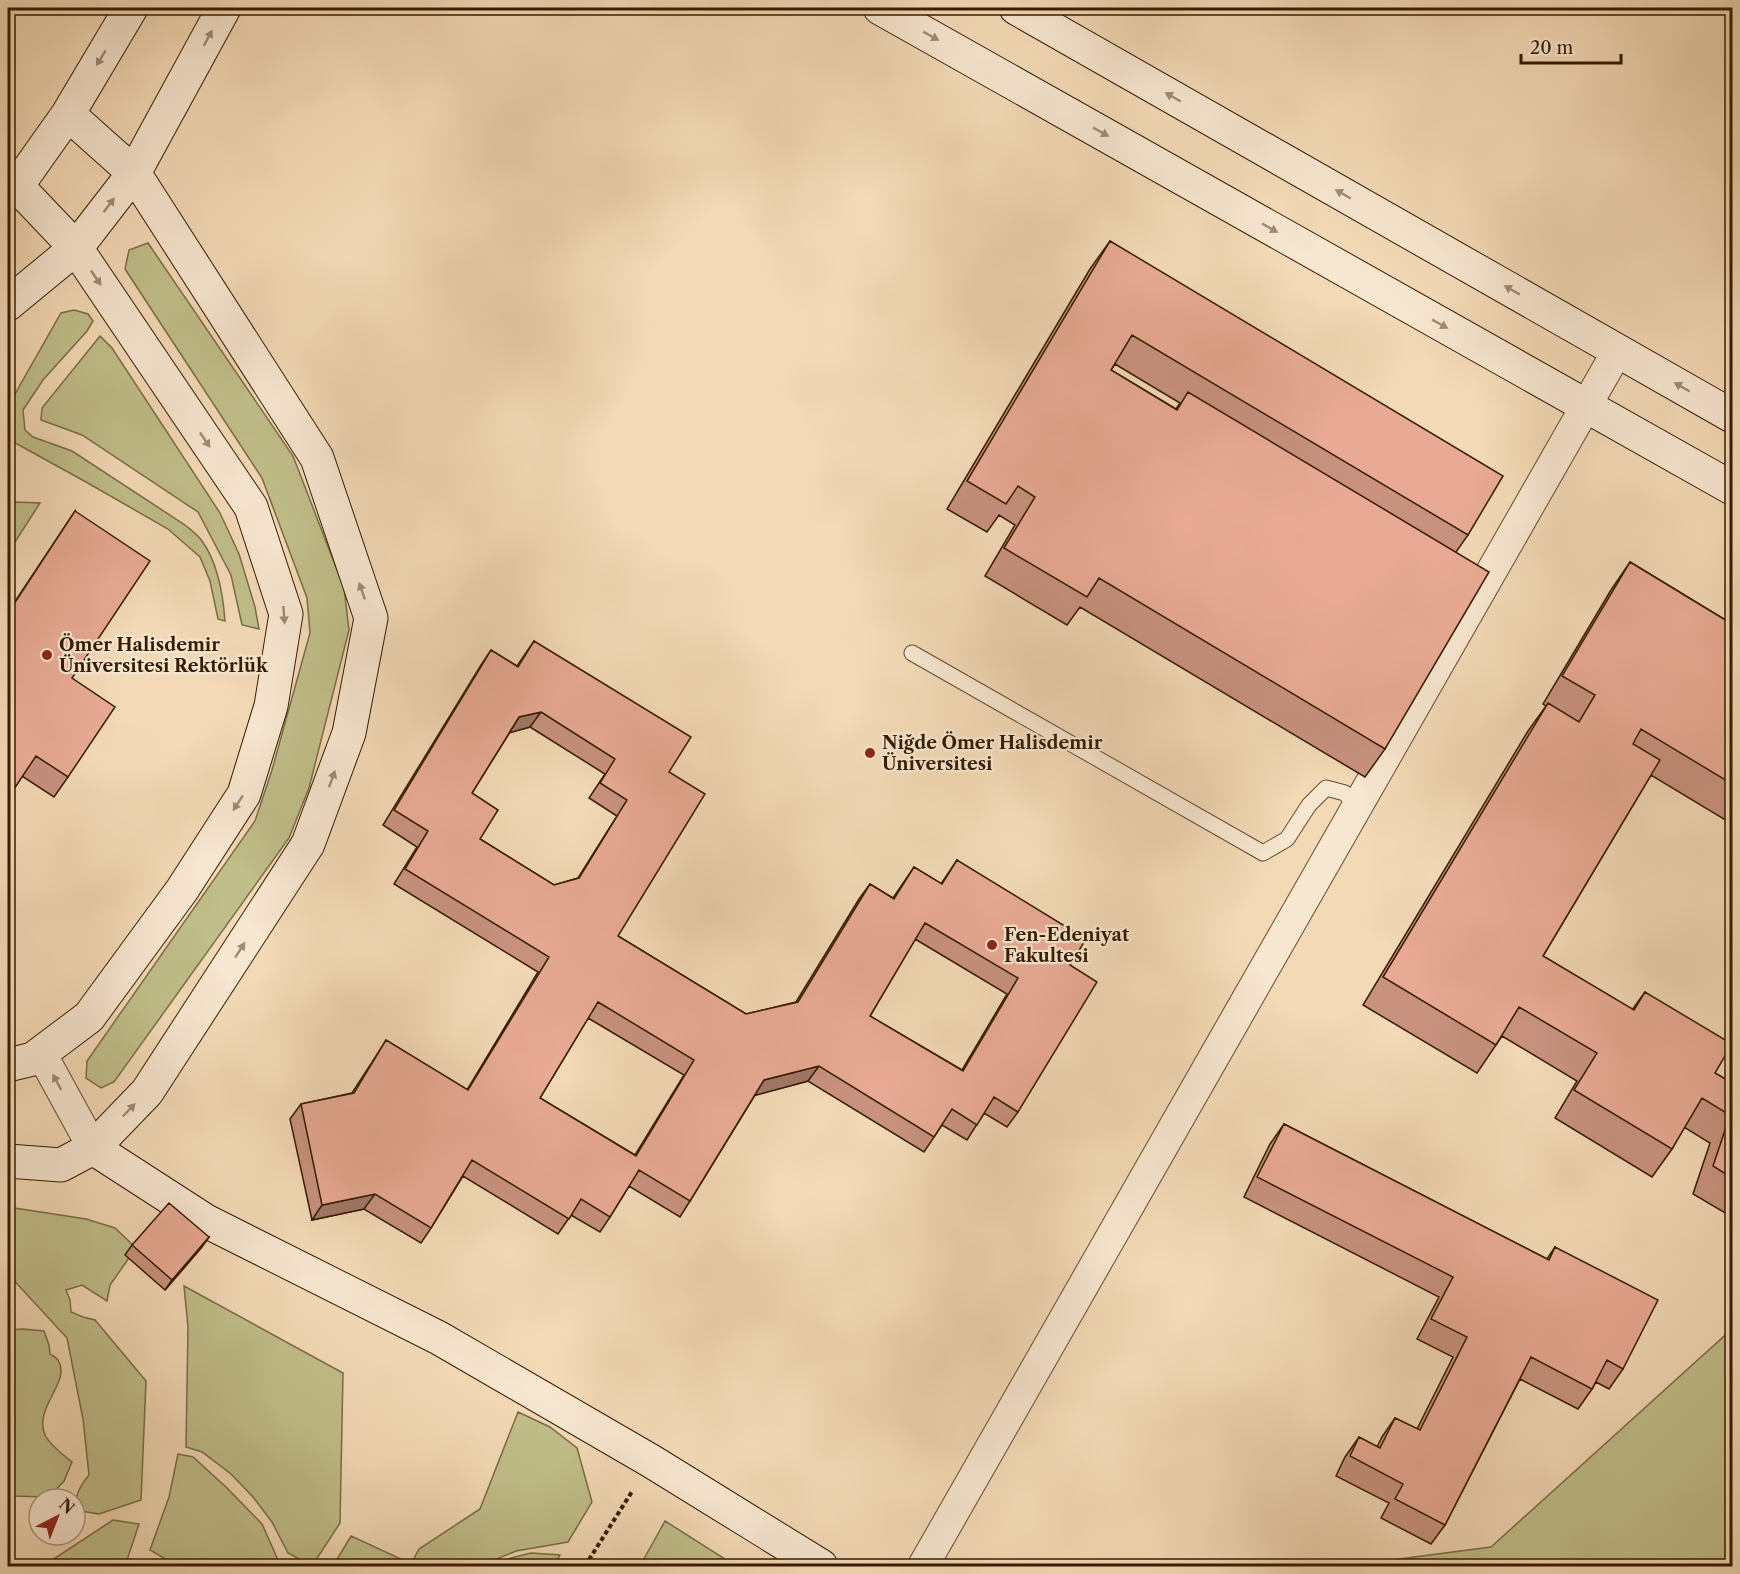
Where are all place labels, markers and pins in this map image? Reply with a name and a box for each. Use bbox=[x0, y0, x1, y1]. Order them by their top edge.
place label: Ömer Halisdemir Üniversitesi Rektörlük bbox=[59, 633, 269, 677]
marker: Ömer Halisdemir Üniversitesi Rektörlük bbox=[40, 648, 54, 662]
place label: Niğde Ömer Halisdemir Üniversitesi bbox=[882, 731, 1103, 775]
marker: Niğde Ömer Halisdemir Üniversitesi bbox=[863, 746, 877, 760]
place label: Fen-Edeniyat Fakultesi bbox=[1004, 924, 1130, 967]
marker: Fen-Edeniyat Fakultesi bbox=[985, 938, 999, 952]

